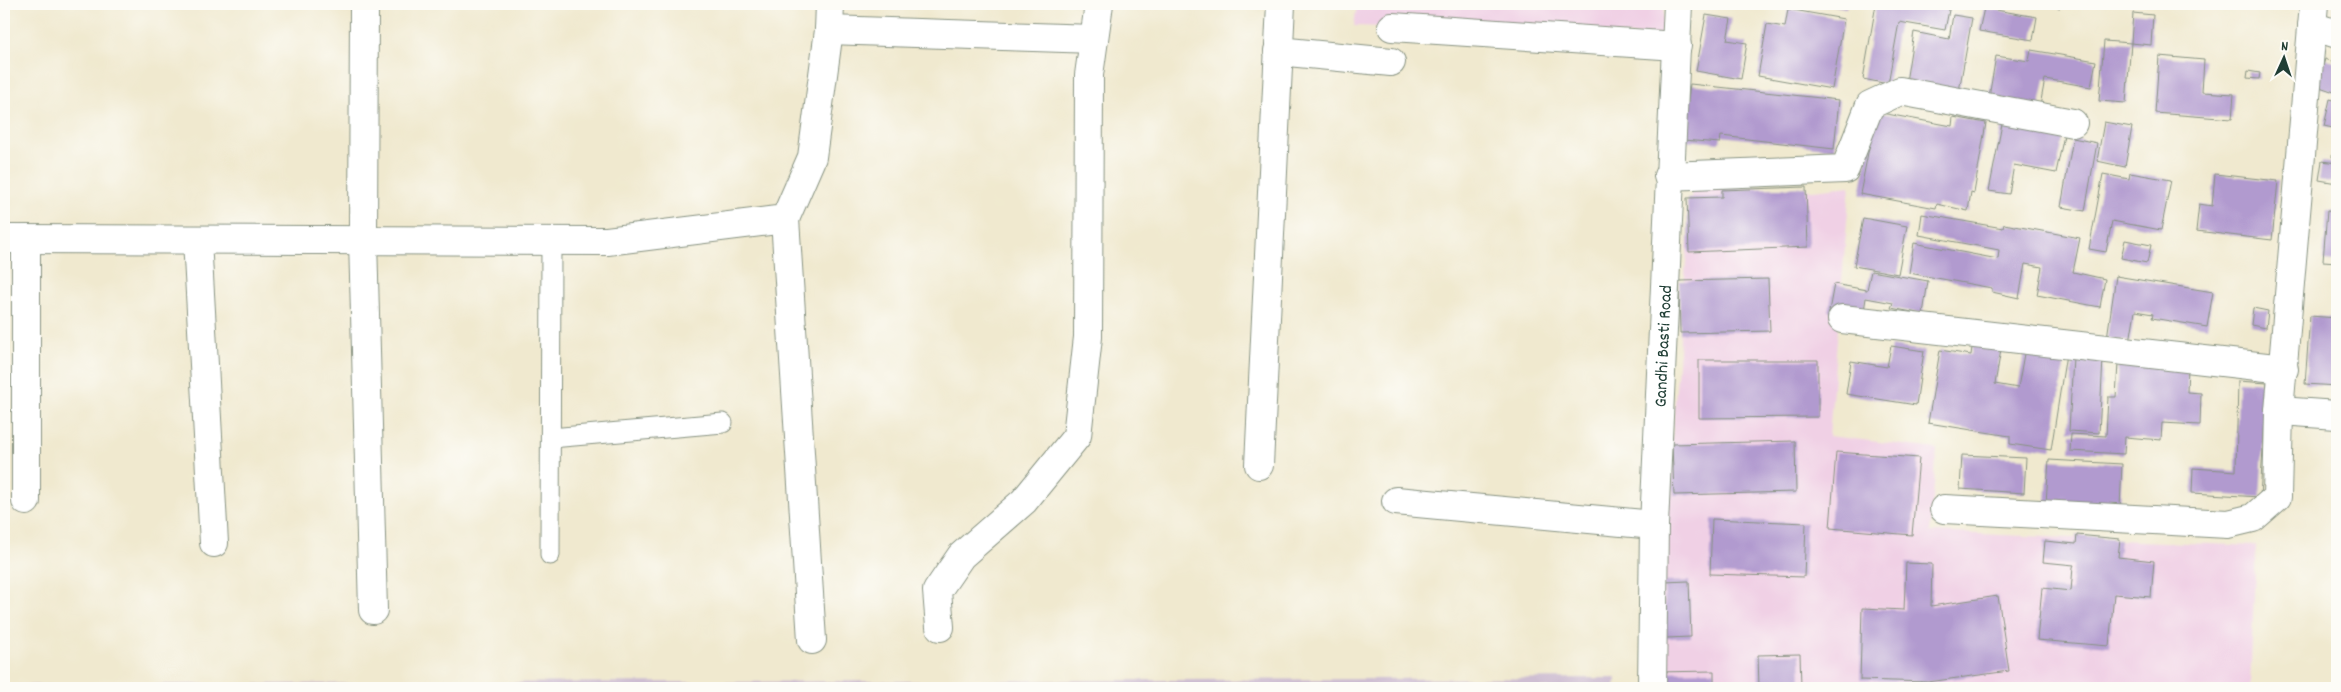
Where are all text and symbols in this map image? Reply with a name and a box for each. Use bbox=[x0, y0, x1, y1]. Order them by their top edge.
north arrow bbox=[2258, 32, 2308, 82]
text: N bbox=[2281, 37, 2289, 57]
street label: Gandhi Basti Road bbox=[1649, 285, 1680, 408]

